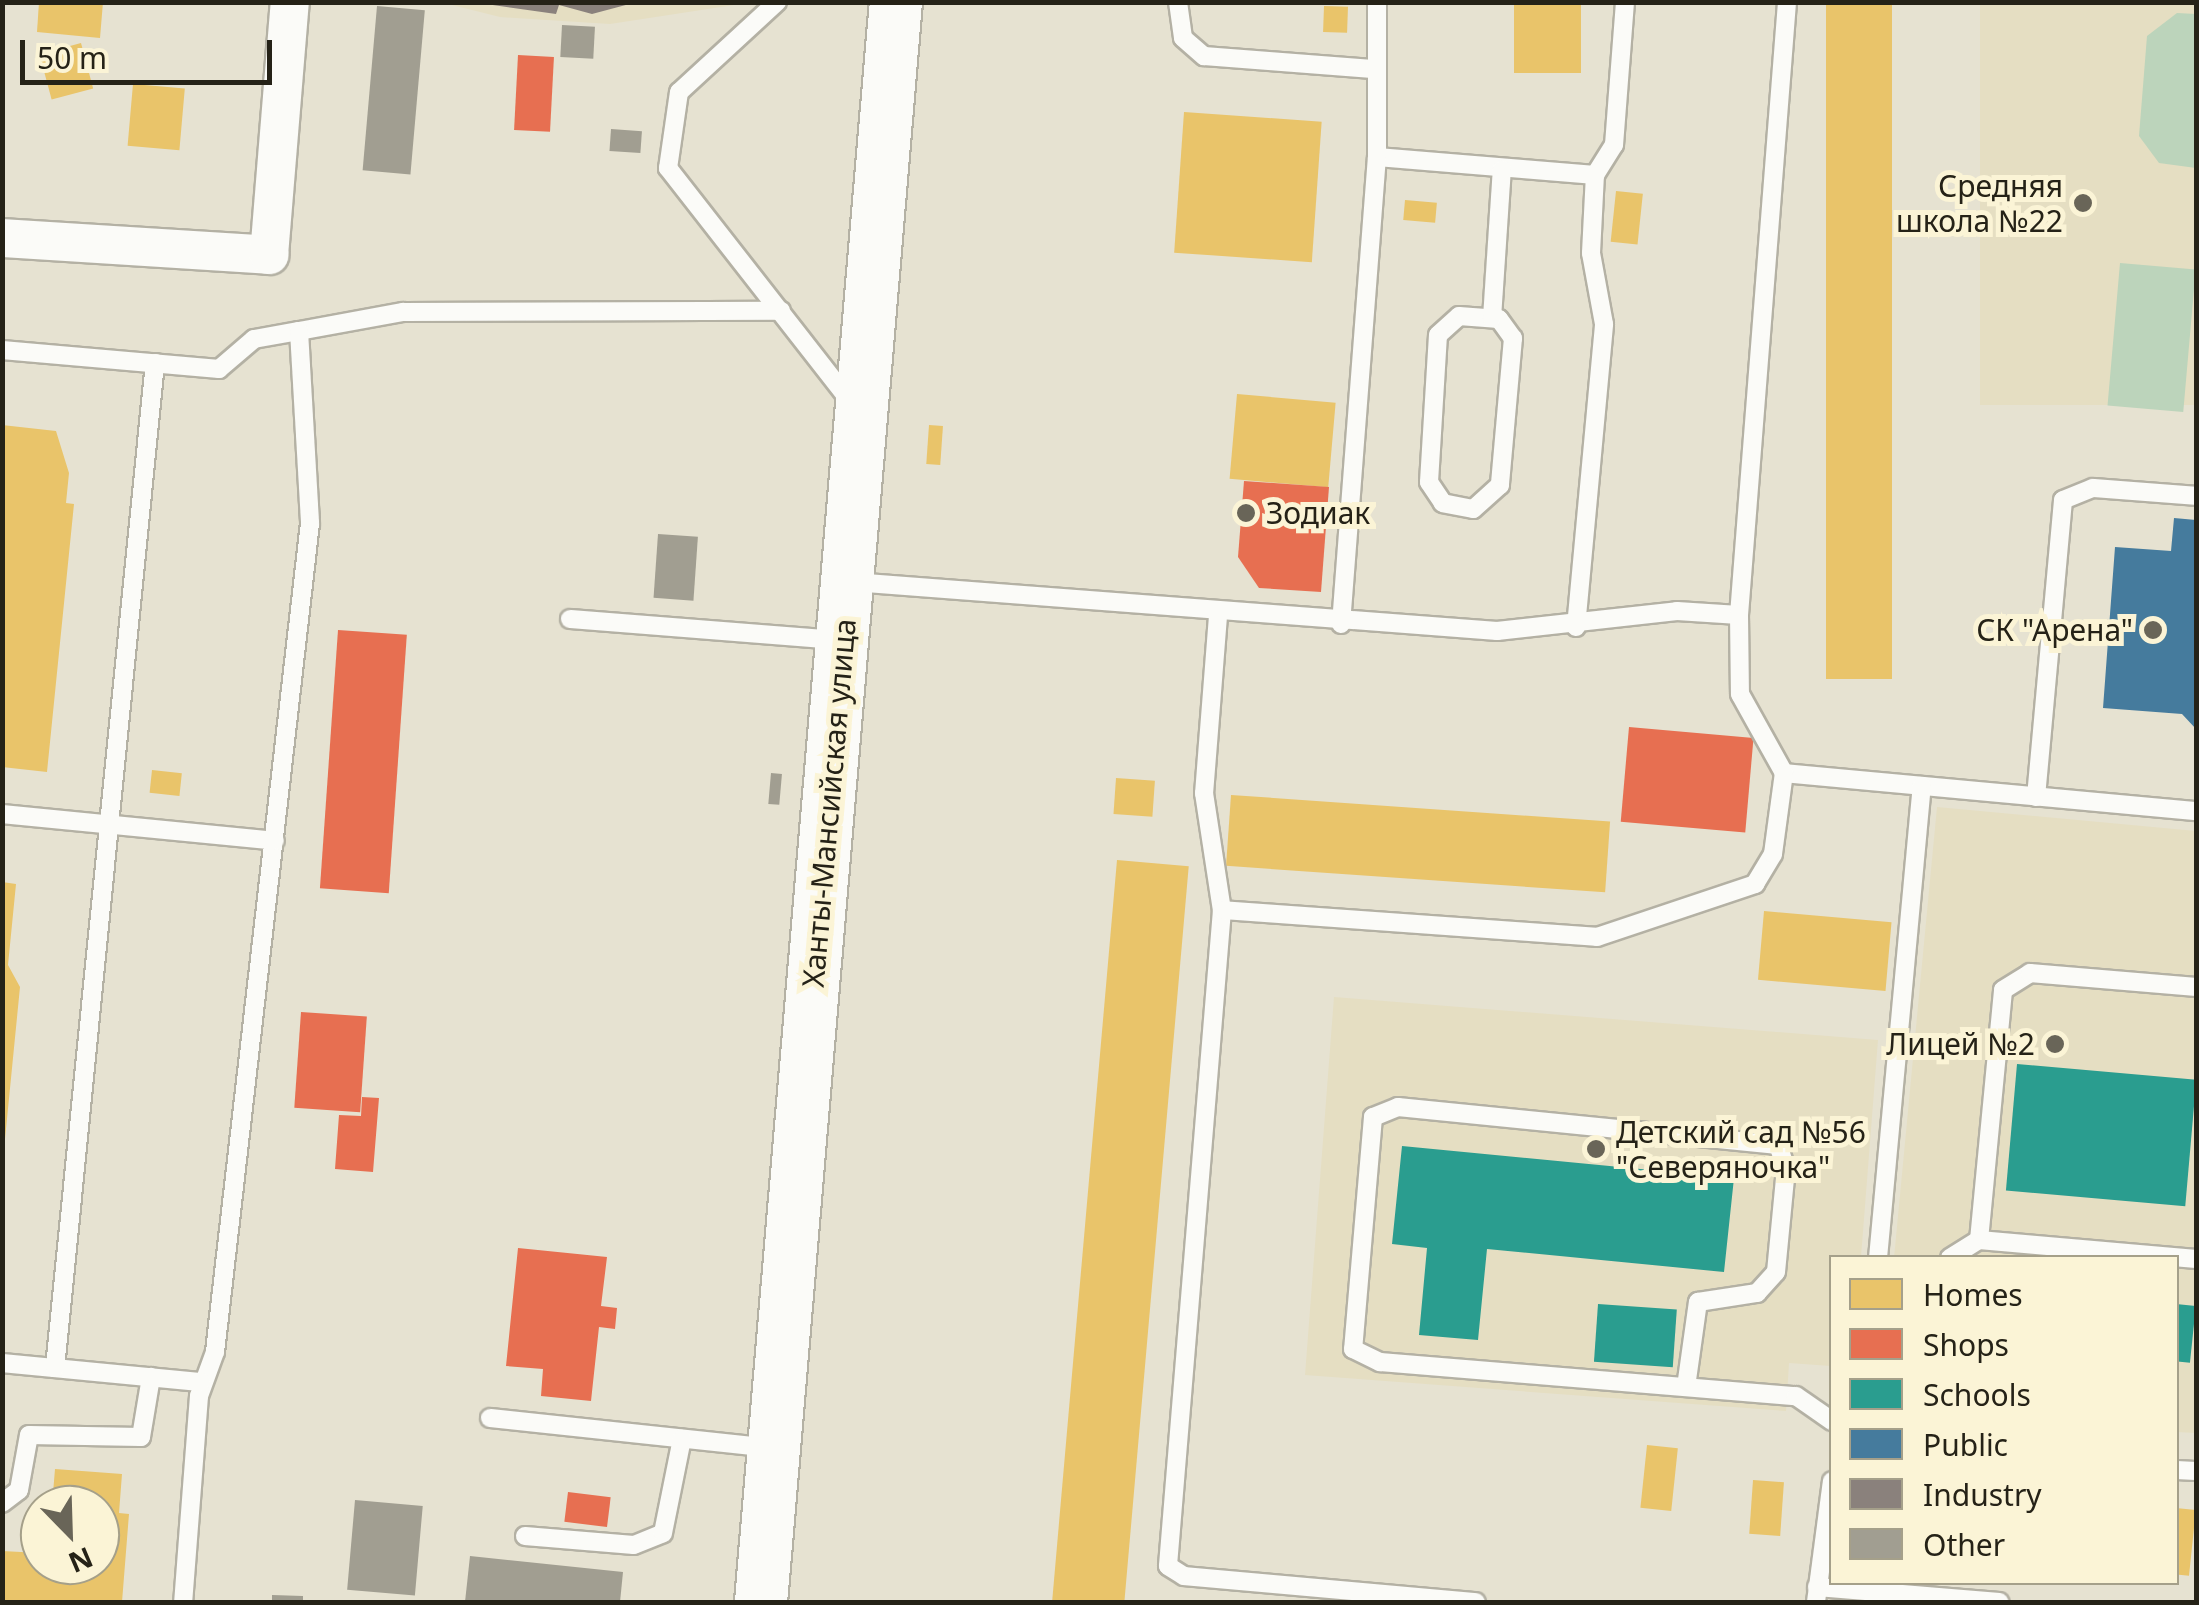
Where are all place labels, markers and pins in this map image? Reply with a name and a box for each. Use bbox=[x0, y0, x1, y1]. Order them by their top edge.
place label: Средняя школа №22 bbox=[1896, 168, 2063, 238]
marker: Средняя школа №22 bbox=[2072, 192, 2094, 214]
place label: Зодиак bbox=[1266, 495, 1370, 531]
marker: Зодиак bbox=[1235, 502, 1257, 524]
place label: СК "Арена" bbox=[1976, 612, 2133, 648]
marker: СК "Арена" bbox=[2142, 619, 2164, 641]
place label: Лицей №2 bbox=[1886, 1026, 2035, 1062]
marker: Лицей №2 bbox=[2044, 1033, 2066, 1055]
place label: Детский сад №56 "Северяночка" bbox=[1616, 1114, 1866, 1184]
marker: Детский сад №56 "Северяночка" bbox=[1585, 1138, 1607, 1160]

